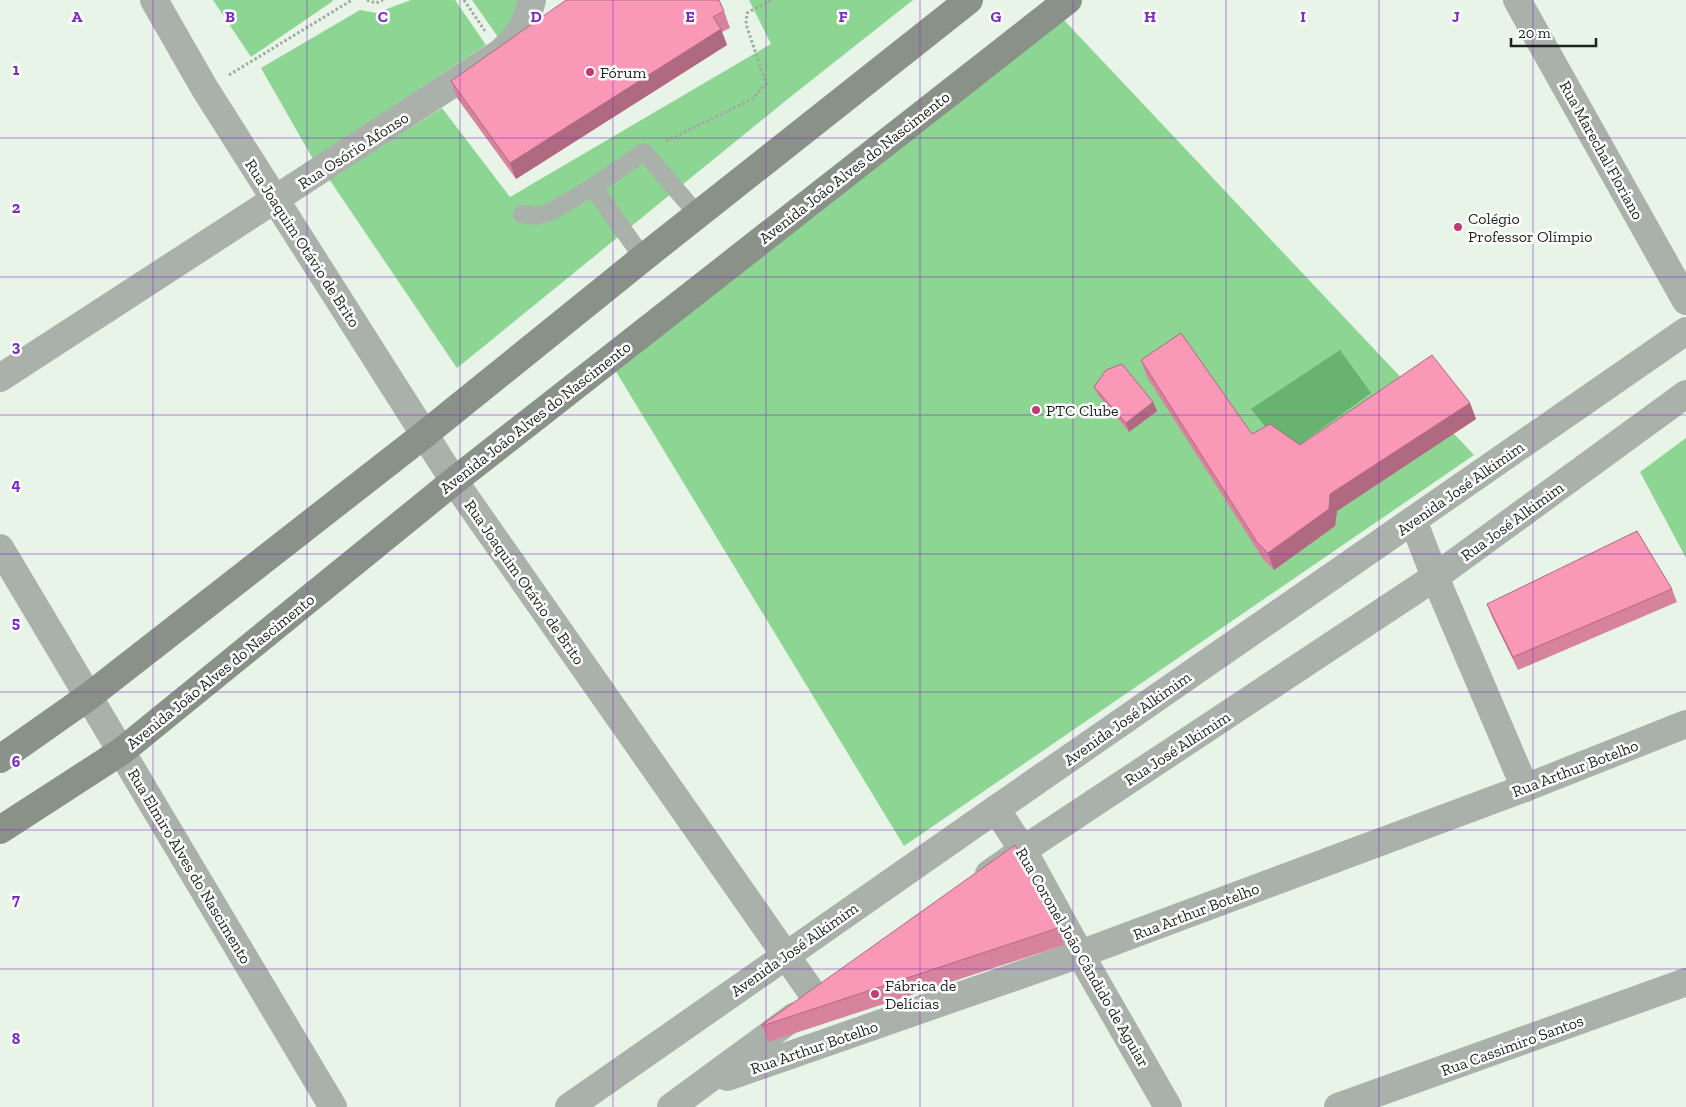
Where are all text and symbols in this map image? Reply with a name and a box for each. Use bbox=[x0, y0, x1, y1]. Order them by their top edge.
text: A bbox=[72, 7, 83, 26]
text: B bbox=[225, 7, 235, 26]
text: C bbox=[378, 7, 388, 26]
text: D bbox=[530, 7, 542, 26]
text: E bbox=[685, 7, 695, 26]
text: F bbox=[838, 7, 848, 26]
text: G bbox=[991, 7, 1002, 26]
text: H bbox=[1144, 7, 1156, 26]
text: I bbox=[1300, 7, 1306, 26]
text: J bbox=[1452, 7, 1460, 26]
scale bar bbox=[1511, 15, 1596, 47]
text: 20 m bbox=[1518, 24, 1551, 42]
text: 1 bbox=[13, 60, 20, 79]
place label: Fórum bbox=[600, 63, 647, 82]
marker: Fórum bbox=[584, 66, 596, 78]
street label: Rua Marechal Floriano bbox=[1555, 78, 1648, 223]
street label: Avenida João Alves do Nascimento bbox=[755, 87, 953, 248]
street label: Rua Osório Afonso bbox=[295, 108, 412, 193]
street label: Rua Joaquim Otávio de Brito bbox=[241, 156, 364, 331]
text: 2 bbox=[12, 198, 21, 217]
place label: Colégio Professor Olímpio bbox=[1468, 209, 1592, 246]
marker: Colégio Professor Olímpio bbox=[1452, 221, 1464, 233]
text: 3 bbox=[12, 337, 21, 356]
street label: Avenida João Alves do Nascimento bbox=[436, 337, 634, 498]
place label: PTC Clube bbox=[1046, 401, 1119, 420]
marker: PTC Clube bbox=[1030, 404, 1042, 416]
street label: Avenida José Alkimim bbox=[1393, 437, 1528, 539]
text: 4 bbox=[11, 475, 21, 494]
street label: Rua José Alkimim bbox=[1457, 478, 1567, 565]
street label: Rua Joaquim Otávio de Brito bbox=[460, 496, 589, 668]
street label: Avenida João Alves do Nascimento bbox=[122, 590, 318, 753]
text: 5 bbox=[12, 613, 20, 632]
street label: Avenida José Alkimim bbox=[1060, 667, 1195, 769]
street label: Rua José Alkimim bbox=[1121, 707, 1234, 790]
street label: Rua Arthur Botelho bbox=[1509, 736, 1641, 801]
text: 6 bbox=[12, 752, 21, 771]
street label: Rua Elmiro Alves do Nascimento bbox=[124, 765, 255, 967]
street label: Rua Coronel João Cândido de Aguiar bbox=[1012, 844, 1153, 1070]
street label: Rua Arthur Botelho bbox=[1130, 879, 1262, 944]
text: 7 bbox=[12, 890, 20, 909]
street label: Avenida José Alkimim bbox=[727, 898, 862, 1000]
place label: Fábrica de Delícias bbox=[885, 976, 956, 1013]
marker: Fábrica de Delícias bbox=[869, 988, 881, 1000]
street label: Rua Cassimiro Santos bbox=[1438, 1011, 1586, 1080]
street label: Rua Arthur Botelho bbox=[748, 1017, 880, 1078]
text: 8 bbox=[12, 1029, 21, 1048]

